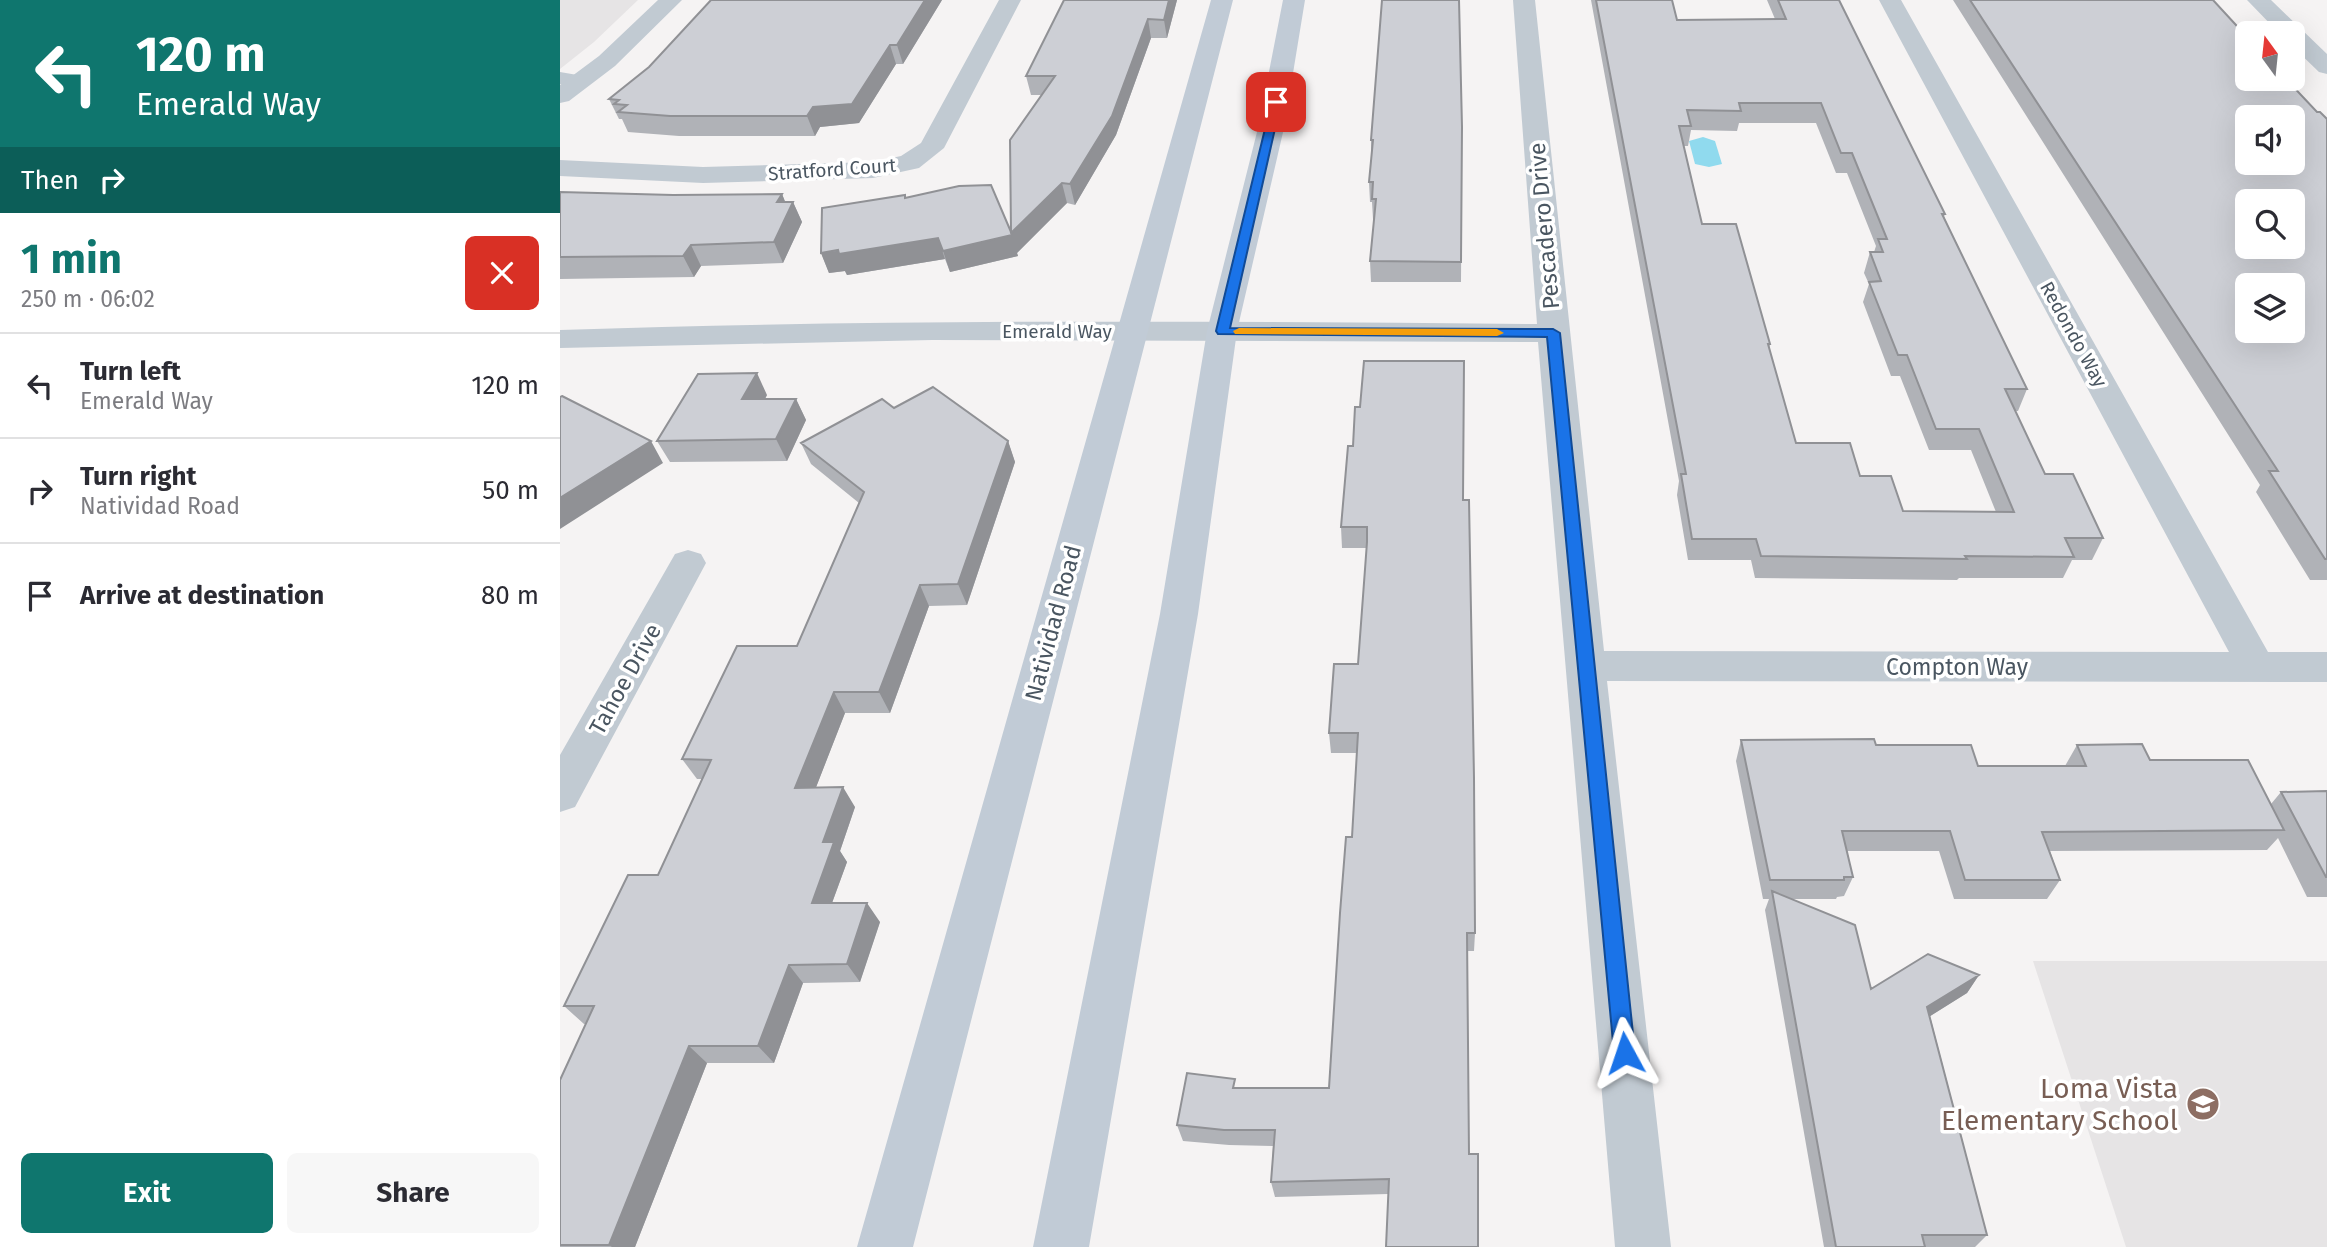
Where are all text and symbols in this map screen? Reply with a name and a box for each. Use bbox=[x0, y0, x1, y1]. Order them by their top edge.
north arrow bbox=[2235, 21, 2305, 91]
map controls bbox=[2235, 21, 2305, 343]
text: 120 m bbox=[136, 25, 266, 84]
icon: left bbox=[21, 28, 112, 119]
pin bbox=[1246, 72, 1306, 132]
icon: arrive bbox=[1257, 83, 1295, 121]
text: Emerald Way bbox=[136, 85, 321, 123]
button: sound bbox=[2235, 105, 2305, 175]
street label: Pescadero Drive bbox=[1523, 142, 1565, 310]
street label: Stratford Court bbox=[767, 154, 897, 185]
icon: right bbox=[93, 161, 131, 199]
text: Then bbox=[21, 165, 79, 196]
button: search bbox=[2235, 189, 2305, 259]
text: 1 min bbox=[21, 234, 122, 284]
button: close bbox=[465, 236, 539, 310]
button: layers bbox=[2235, 273, 2305, 343]
street label: Redondo Way bbox=[2035, 277, 2112, 392]
text: 250 m · 06:02 bbox=[21, 285, 155, 313]
street label: Emerald Way bbox=[1002, 320, 1113, 343]
text: Turn left bbox=[80, 356, 181, 387]
icon: left bbox=[21, 367, 59, 405]
text: 120 m bbox=[471, 370, 539, 401]
text: Emerald Way bbox=[80, 387, 213, 415]
text: Turn right bbox=[80, 461, 197, 492]
icon: right bbox=[21, 472, 59, 510]
text: 50 m bbox=[482, 475, 539, 506]
text: Natividad Road bbox=[80, 492, 240, 520]
street label: Natividad Road bbox=[1019, 542, 1087, 704]
icon: arrive bbox=[21, 577, 59, 615]
text: Arrive at destination bbox=[80, 580, 324, 611]
text: 80 m bbox=[481, 580, 539, 611]
street label: Tahoe Drive bbox=[583, 619, 667, 739]
street label: Compton Way bbox=[1886, 653, 2029, 681]
position arrow bbox=[1588, 1016, 1662, 1090]
place label: Loma Vista Elementary School bbox=[1941, 1072, 2178, 1137]
school or university icon: Loma Vista Elementary School bbox=[2184, 1085, 2222, 1123]
button: Exit bbox=[21, 1153, 273, 1233]
button: Share bbox=[287, 1153, 539, 1233]

